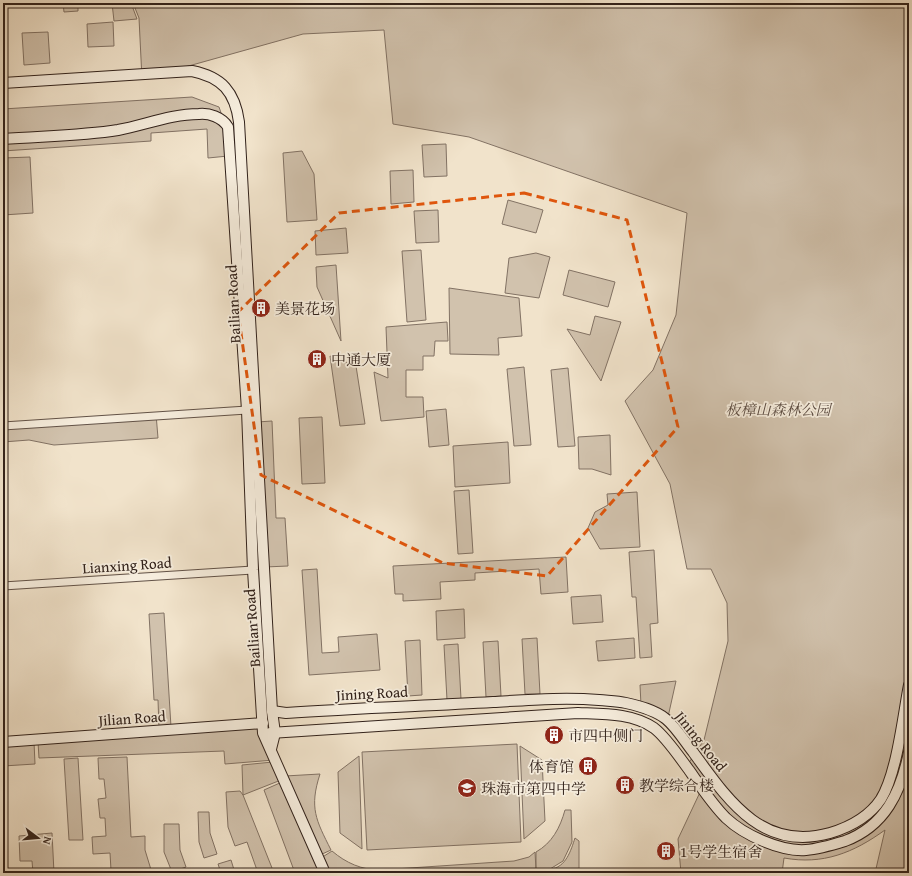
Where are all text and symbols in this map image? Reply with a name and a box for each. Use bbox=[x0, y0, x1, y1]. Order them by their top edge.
street label: Bailian Road bbox=[220, 264, 246, 344]
building icon: 美景花场 bbox=[250, 297, 272, 319]
place label: 美景花场 bbox=[275, 298, 335, 319]
building icon: 中通大厦 bbox=[306, 348, 328, 370]
place label: 中通大厦 bbox=[331, 349, 391, 370]
park label: 板樟山森林公园 bbox=[725, 399, 832, 420]
street label: Lianxing Road bbox=[82, 551, 172, 579]
street label: Bailian Road bbox=[239, 588, 265, 668]
street label: Jining Road bbox=[333, 681, 409, 705]
street label: Jilian Road bbox=[96, 705, 166, 731]
street label: Jining Road bbox=[669, 705, 732, 776]
building icon: 市四中侧门 bbox=[543, 724, 565, 746]
place label: 市四中侧门 bbox=[568, 725, 643, 746]
building icon: 体育馆 bbox=[577, 755, 599, 777]
place label: 体育馆 bbox=[529, 756, 574, 777]
building icon: 教学综合楼 bbox=[614, 774, 636, 796]
place label: 教学综合楼 bbox=[639, 775, 714, 796]
school or university icon: 珠海市第四中学 bbox=[456, 777, 478, 799]
place label: 珠海市第四中学 bbox=[481, 778, 586, 799]
north arrow bbox=[18, 818, 58, 858]
text: N bbox=[39, 835, 56, 847]
building icon: 1号学生宿舍 bbox=[655, 840, 677, 862]
place label: 1号学生宿舍 bbox=[680, 841, 762, 862]

